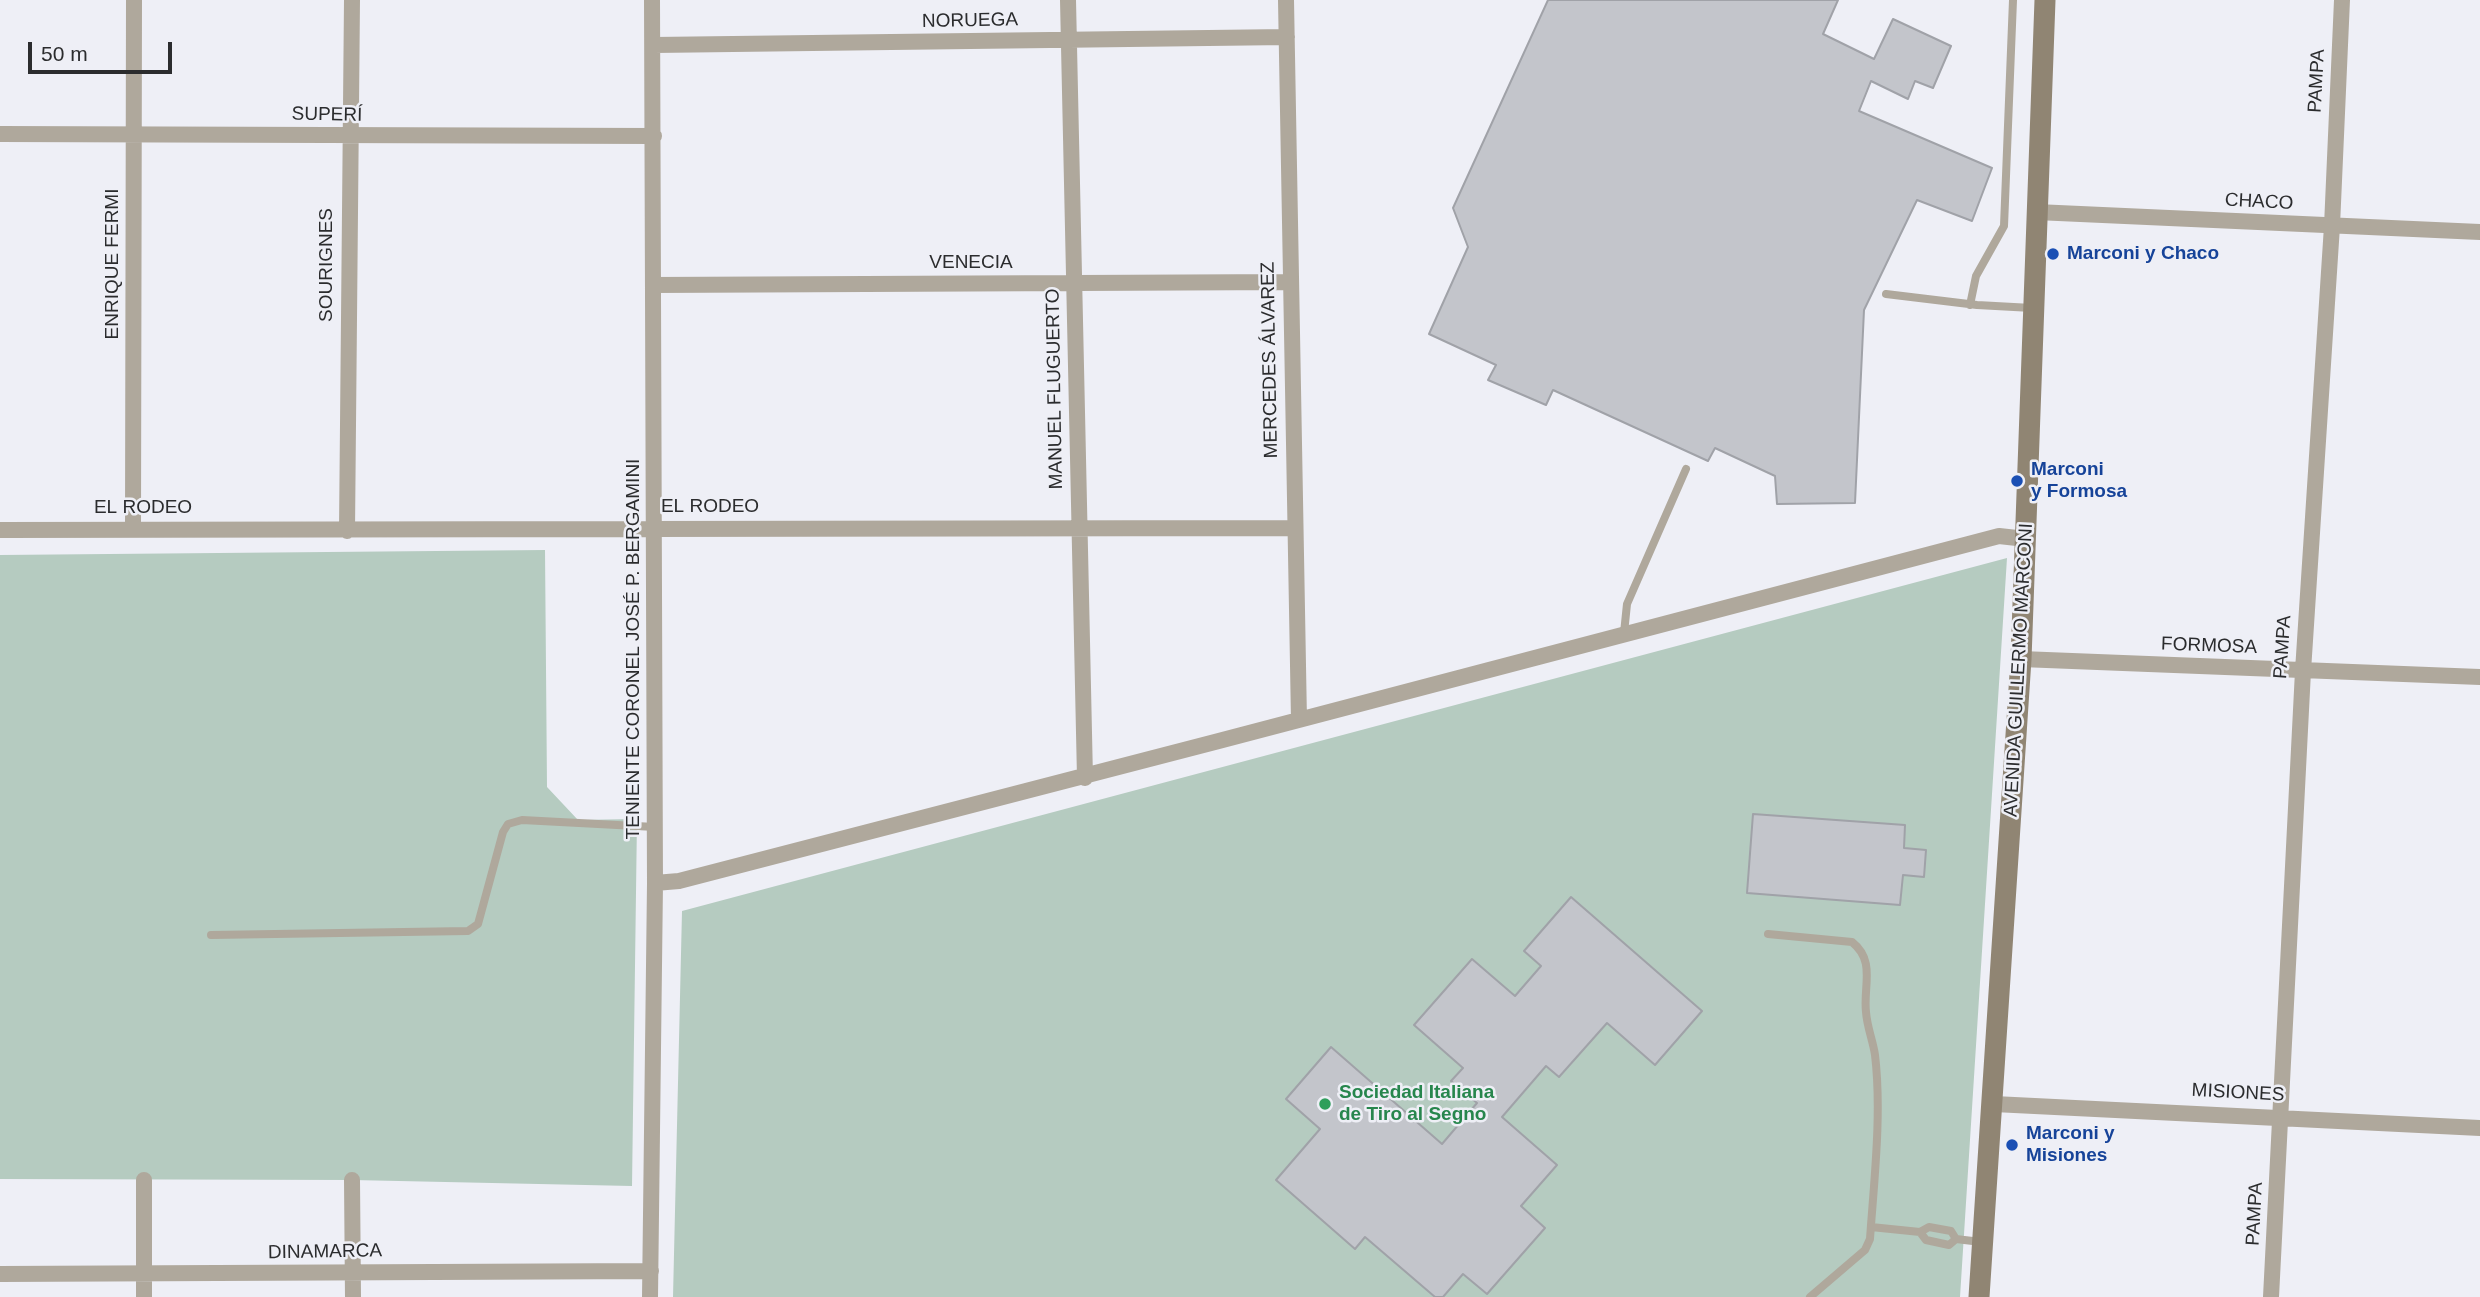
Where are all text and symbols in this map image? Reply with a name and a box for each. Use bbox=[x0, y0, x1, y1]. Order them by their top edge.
street label: NORUEGA bbox=[922, 9, 1018, 33]
scale bar bbox=[32, 28, 175, 72]
text: 50 m bbox=[41, 42, 88, 65]
street label: PAMPA bbox=[2304, 49, 2330, 113]
street label: SUPERÍ bbox=[291, 103, 363, 127]
street label: ENRIQUE FERMI bbox=[102, 189, 124, 339]
street label: CHACO bbox=[2224, 189, 2294, 215]
street label: SOURIGNES bbox=[316, 208, 338, 322]
place label: Marconi y Chaco bbox=[2067, 243, 2219, 265]
marker: Marconi y Chaco bbox=[2045, 246, 2061, 262]
street label: VENECIA bbox=[929, 252, 1013, 274]
street label: MERCEDES ÁLVAREZ bbox=[1257, 261, 1283, 459]
street label: MANUEL FLUGUERTO bbox=[1042, 288, 1068, 490]
street label: TENIENTE CORONEL JOSÉ P. BERGAMINI bbox=[623, 459, 645, 839]
place label: Marconi y Formosa bbox=[2031, 459, 2127, 503]
marker: Marconi y Formosa bbox=[2009, 473, 2025, 489]
street label: EL RODEO bbox=[661, 496, 759, 518]
street label: EL RODEO bbox=[94, 497, 192, 519]
street label: AVENIDA GUILLERMO MARCONI bbox=[2000, 523, 2038, 817]
street label: PAMPA bbox=[2269, 614, 2297, 680]
street label: FORMOSA bbox=[2161, 633, 2257, 659]
street label: MISIONES bbox=[2191, 1079, 2285, 1107]
place label: Sociedad Italiana de Tiro al Segno bbox=[1339, 1082, 1494, 1126]
marker: Sociedad Italiana de Tiro al Segno bbox=[1317, 1096, 1333, 1112]
place label: Marconi y Misiones bbox=[2026, 1123, 2115, 1167]
marker: Marconi y Misiones bbox=[2004, 1137, 2020, 1153]
street label: PAMPA bbox=[2242, 1182, 2268, 1246]
street label: DINAMARCA bbox=[268, 1240, 382, 1264]

